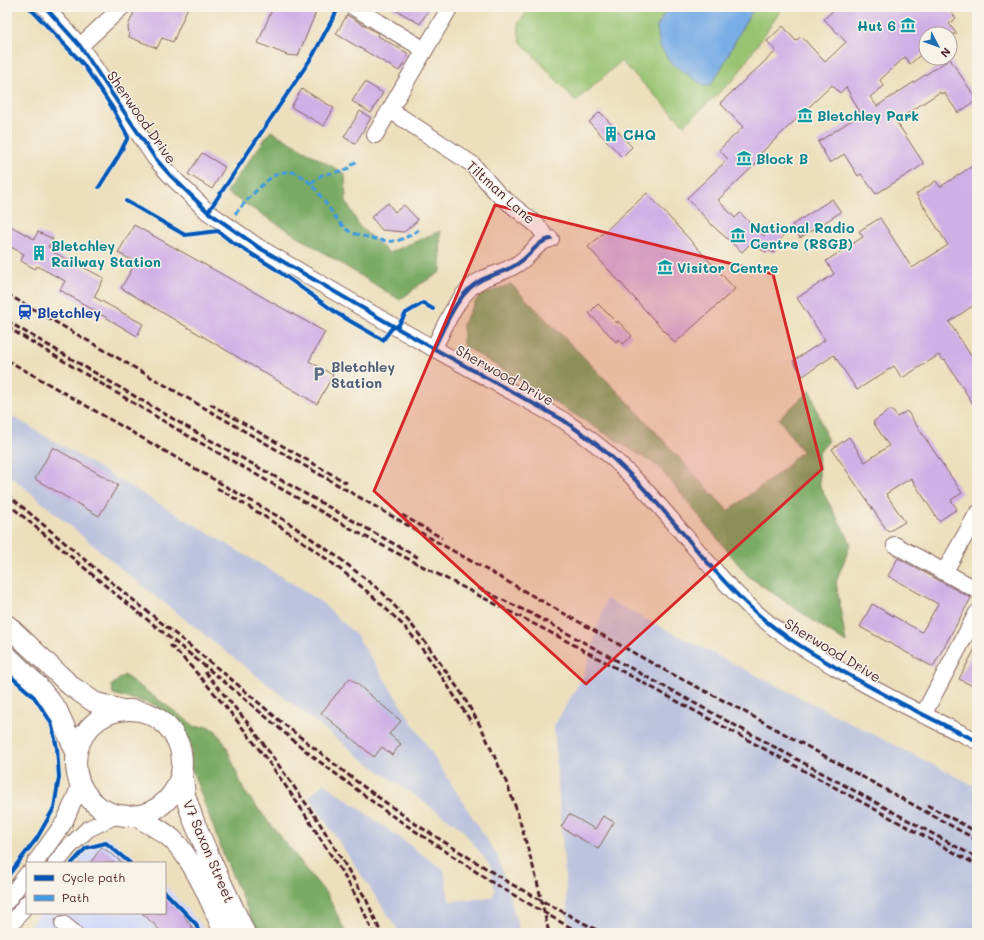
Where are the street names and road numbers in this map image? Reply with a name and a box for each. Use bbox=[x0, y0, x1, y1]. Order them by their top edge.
street label: Sherwood Drive bbox=[103, 67, 181, 167]
street label: Tiltman Lane bbox=[463, 156, 539, 228]
street label: Sherwood Drive bbox=[453, 340, 557, 410]
street label: Sherwood Drive bbox=[781, 614, 885, 686]
street label: V7 Saxon Street bbox=[179, 797, 239, 905]

